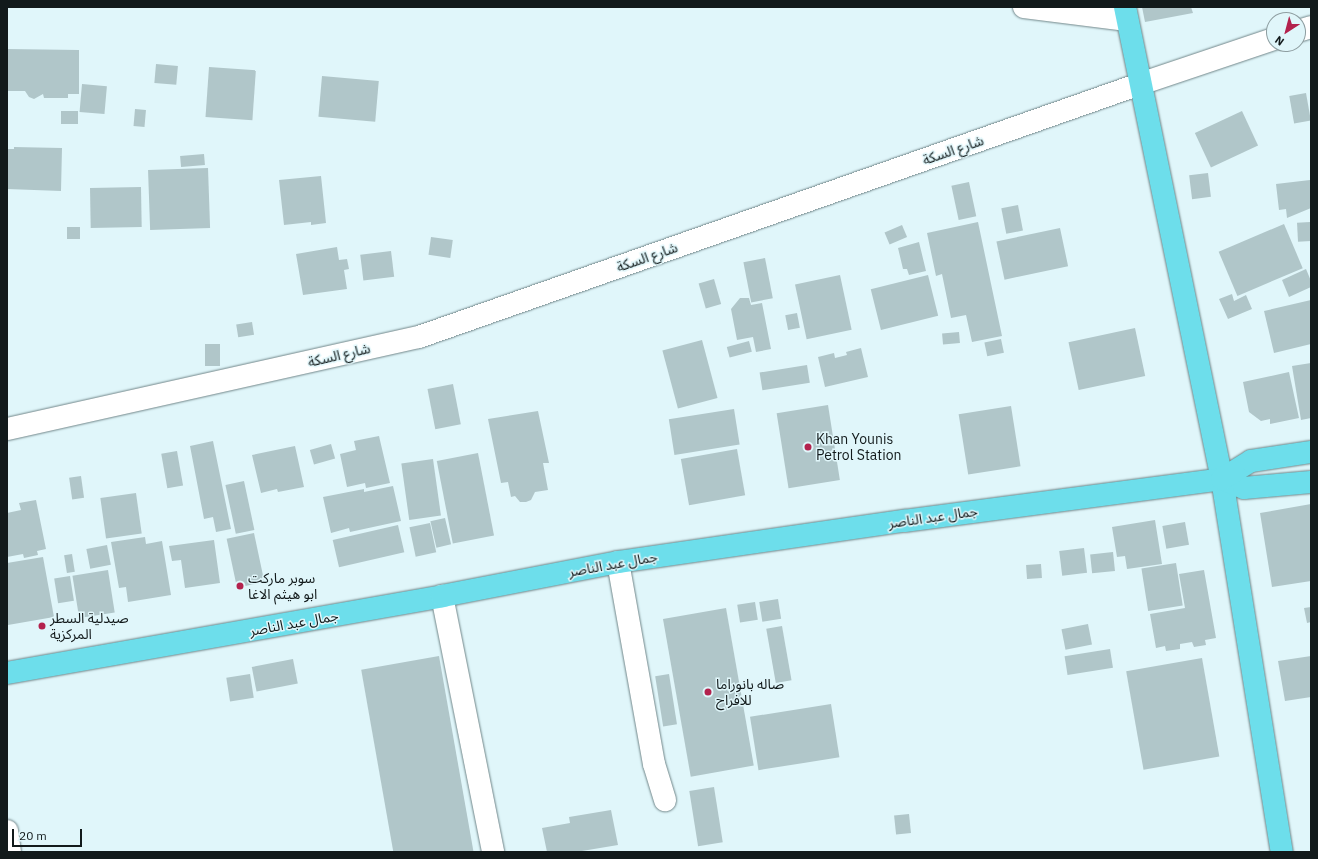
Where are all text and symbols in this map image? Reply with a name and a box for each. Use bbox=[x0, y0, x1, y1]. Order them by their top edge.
north arrow bbox=[1266, 12, 1306, 52]
text: N bbox=[1272, 33, 1287, 49]
street label: شارع السكة bbox=[920, 132, 986, 168]
street label: شارع السكة bbox=[614, 239, 680, 275]
street label: شارع السكة bbox=[306, 340, 372, 370]
place label: Khan Younis Petrol Station bbox=[816, 431, 902, 464]
marker: Khan Younis Petrol Station bbox=[803, 442, 813, 452]
street label: جمال عبد الناصر bbox=[887, 502, 979, 532]
street label: جمال عبد الناصر bbox=[567, 548, 659, 580]
place label: سوبر ماركت ابو هيثم الاغا bbox=[248, 570, 317, 602]
marker: سوبر ماركت ابو هيثم الاغا bbox=[235, 581, 245, 591]
street label: جمال عبد الناصر bbox=[248, 607, 340, 639]
place label: صيدلية السطر المركزية bbox=[50, 610, 129, 642]
marker: صيدلية السطر المركزية bbox=[37, 621, 47, 631]
place label: صاله بانوراما للافراح bbox=[716, 676, 784, 708]
marker: صاله بانوراما للافراح bbox=[703, 687, 713, 697]
scale bar bbox=[14, 821, 84, 847]
text: 20 m bbox=[19, 828, 47, 843]

